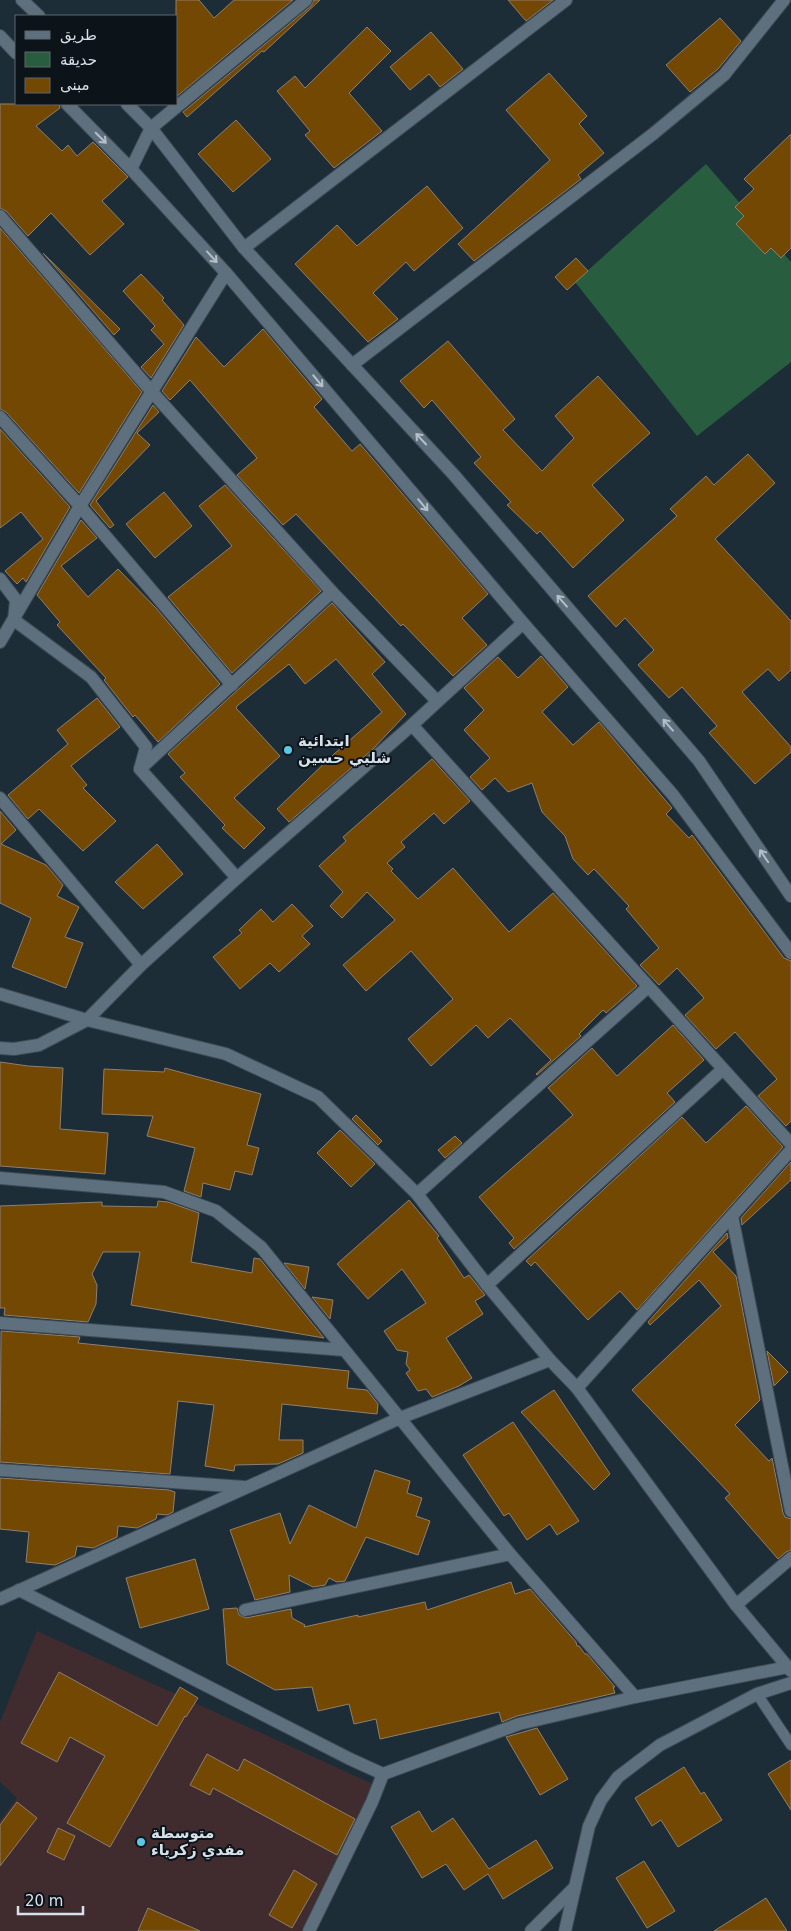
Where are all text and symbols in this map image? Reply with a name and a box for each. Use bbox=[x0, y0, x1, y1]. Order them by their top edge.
legend bbox=[15, 15, 178, 105]
text: طريق bbox=[60, 26, 97, 44]
text: حديقة bbox=[60, 51, 97, 69]
text: مبنى bbox=[60, 76, 90, 94]
one-way arrow bbox=[95, 132, 107, 145]
one-way arrow bbox=[206, 251, 218, 264]
one-way arrow bbox=[312, 374, 323, 387]
one-way arrow bbox=[415, 433, 427, 446]
one-way arrow bbox=[417, 498, 428, 511]
one-way arrow bbox=[556, 595, 568, 608]
one-way arrow bbox=[662, 718, 673, 731]
place label: ابتدائية شلبي حسين bbox=[298, 732, 391, 767]
marker: ابتدائية شلبي حسين bbox=[282, 744, 294, 756]
one-way arrow bbox=[758, 849, 769, 863]
place label: متوسطة مفدي زكرياء bbox=[151, 1824, 244, 1860]
marker: متوسطة مفدي زكرياء bbox=[135, 1836, 147, 1848]
scale bar bbox=[18, 1884, 82, 1916]
text: 20 m bbox=[25, 1892, 63, 1910]

